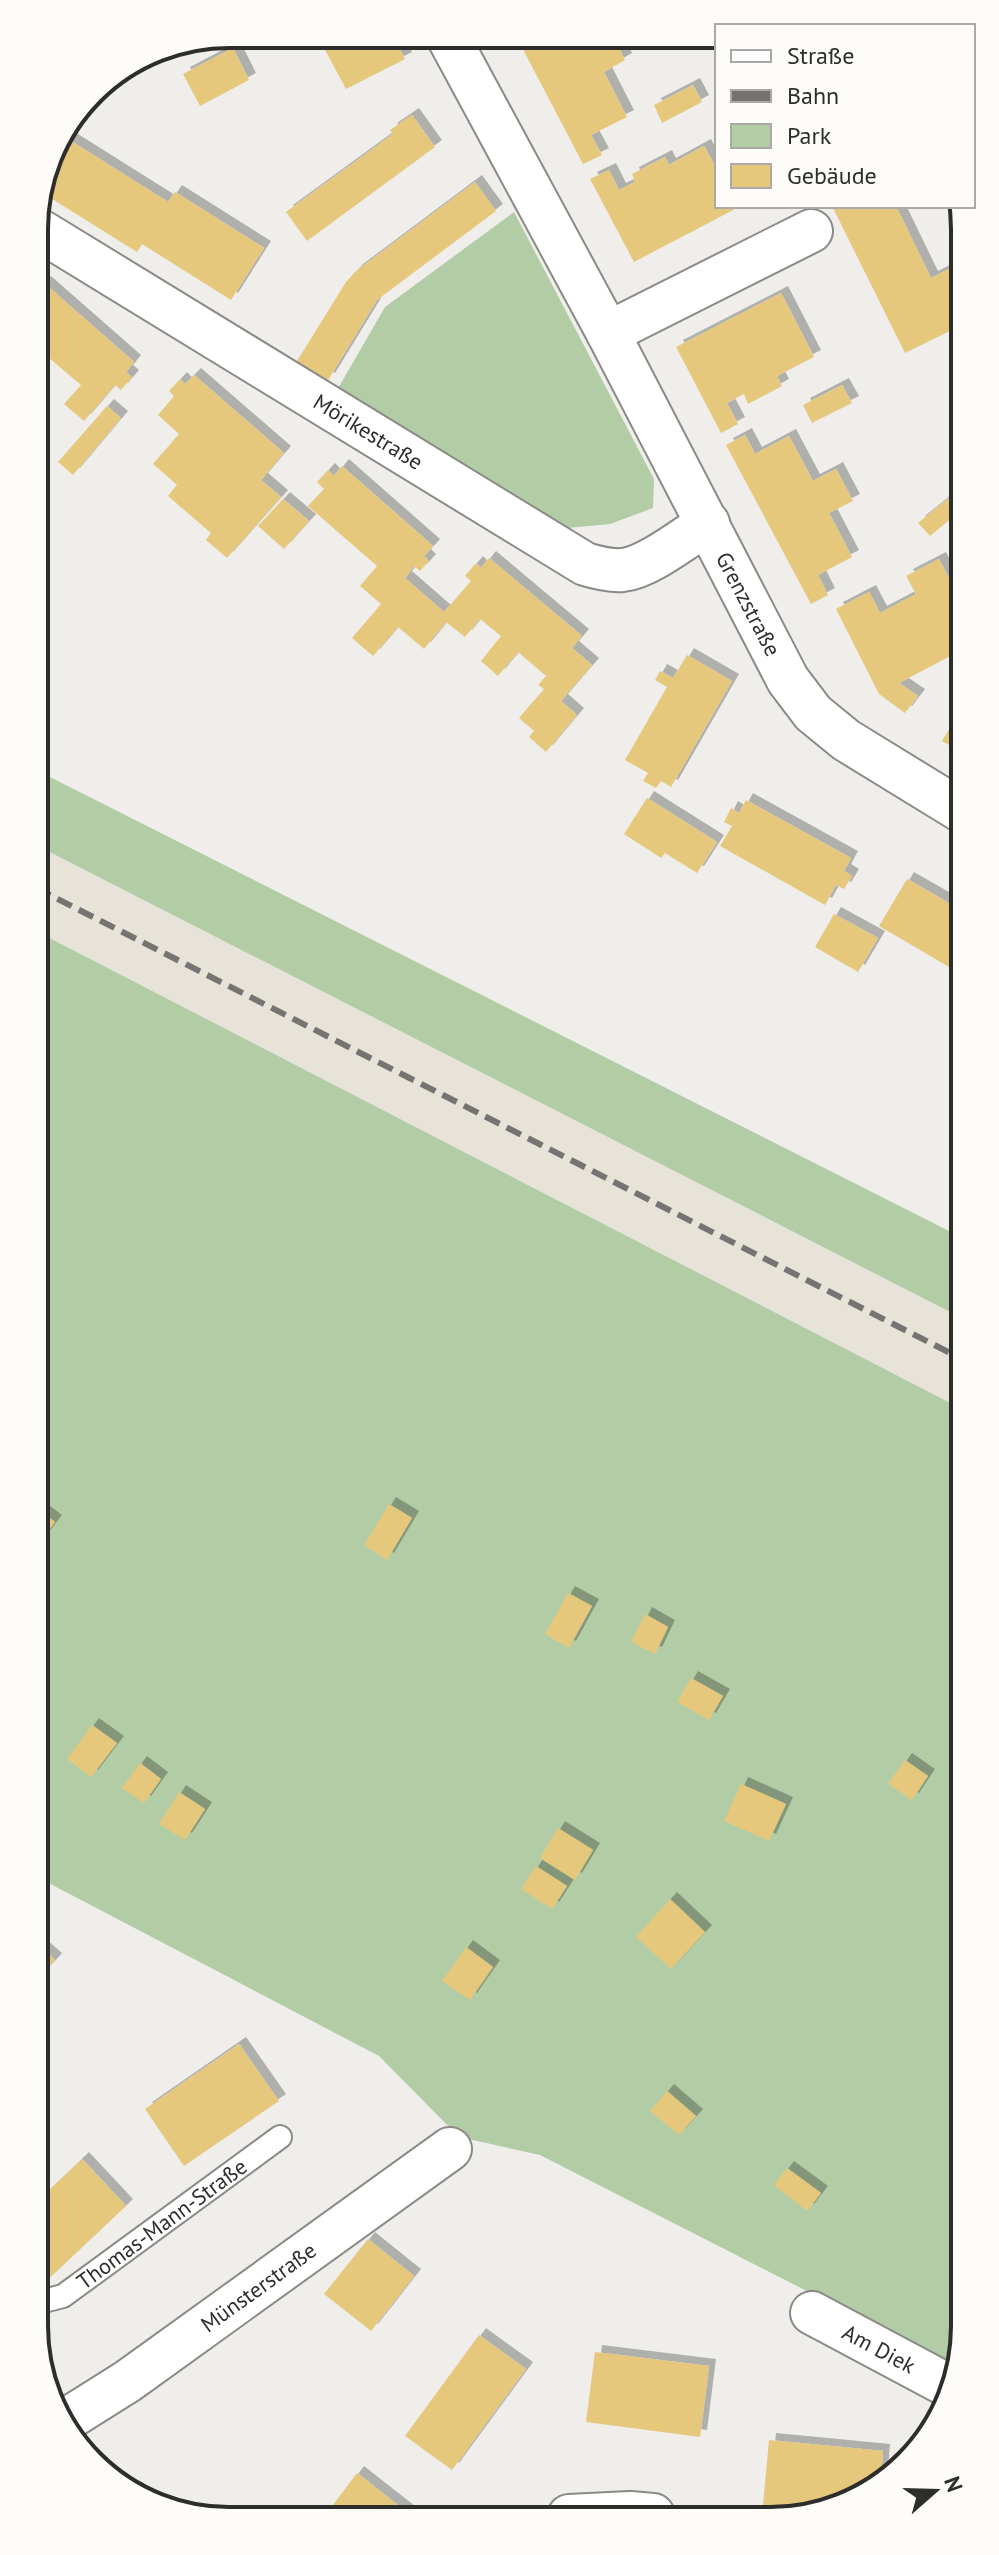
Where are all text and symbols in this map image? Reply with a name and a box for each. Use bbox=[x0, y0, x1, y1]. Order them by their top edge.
legend bbox=[715, 24, 975, 208]
text: Straße bbox=[787, 40, 854, 71]
text: Bahn bbox=[787, 80, 839, 111]
text: Park bbox=[787, 120, 832, 151]
text: Gebäude bbox=[787, 160, 877, 191]
street label: Mörikestraße bbox=[308, 387, 428, 476]
street label: Grenzstraße bbox=[710, 547, 787, 661]
street label: Thomas-Mann-Straße bbox=[71, 2152, 252, 2295]
street label: Münsterstraße bbox=[195, 2236, 322, 2338]
street label: Am Diek bbox=[838, 2318, 921, 2380]
north arrow bbox=[895, 2451, 975, 2531]
text: N bbox=[938, 2473, 969, 2496]

